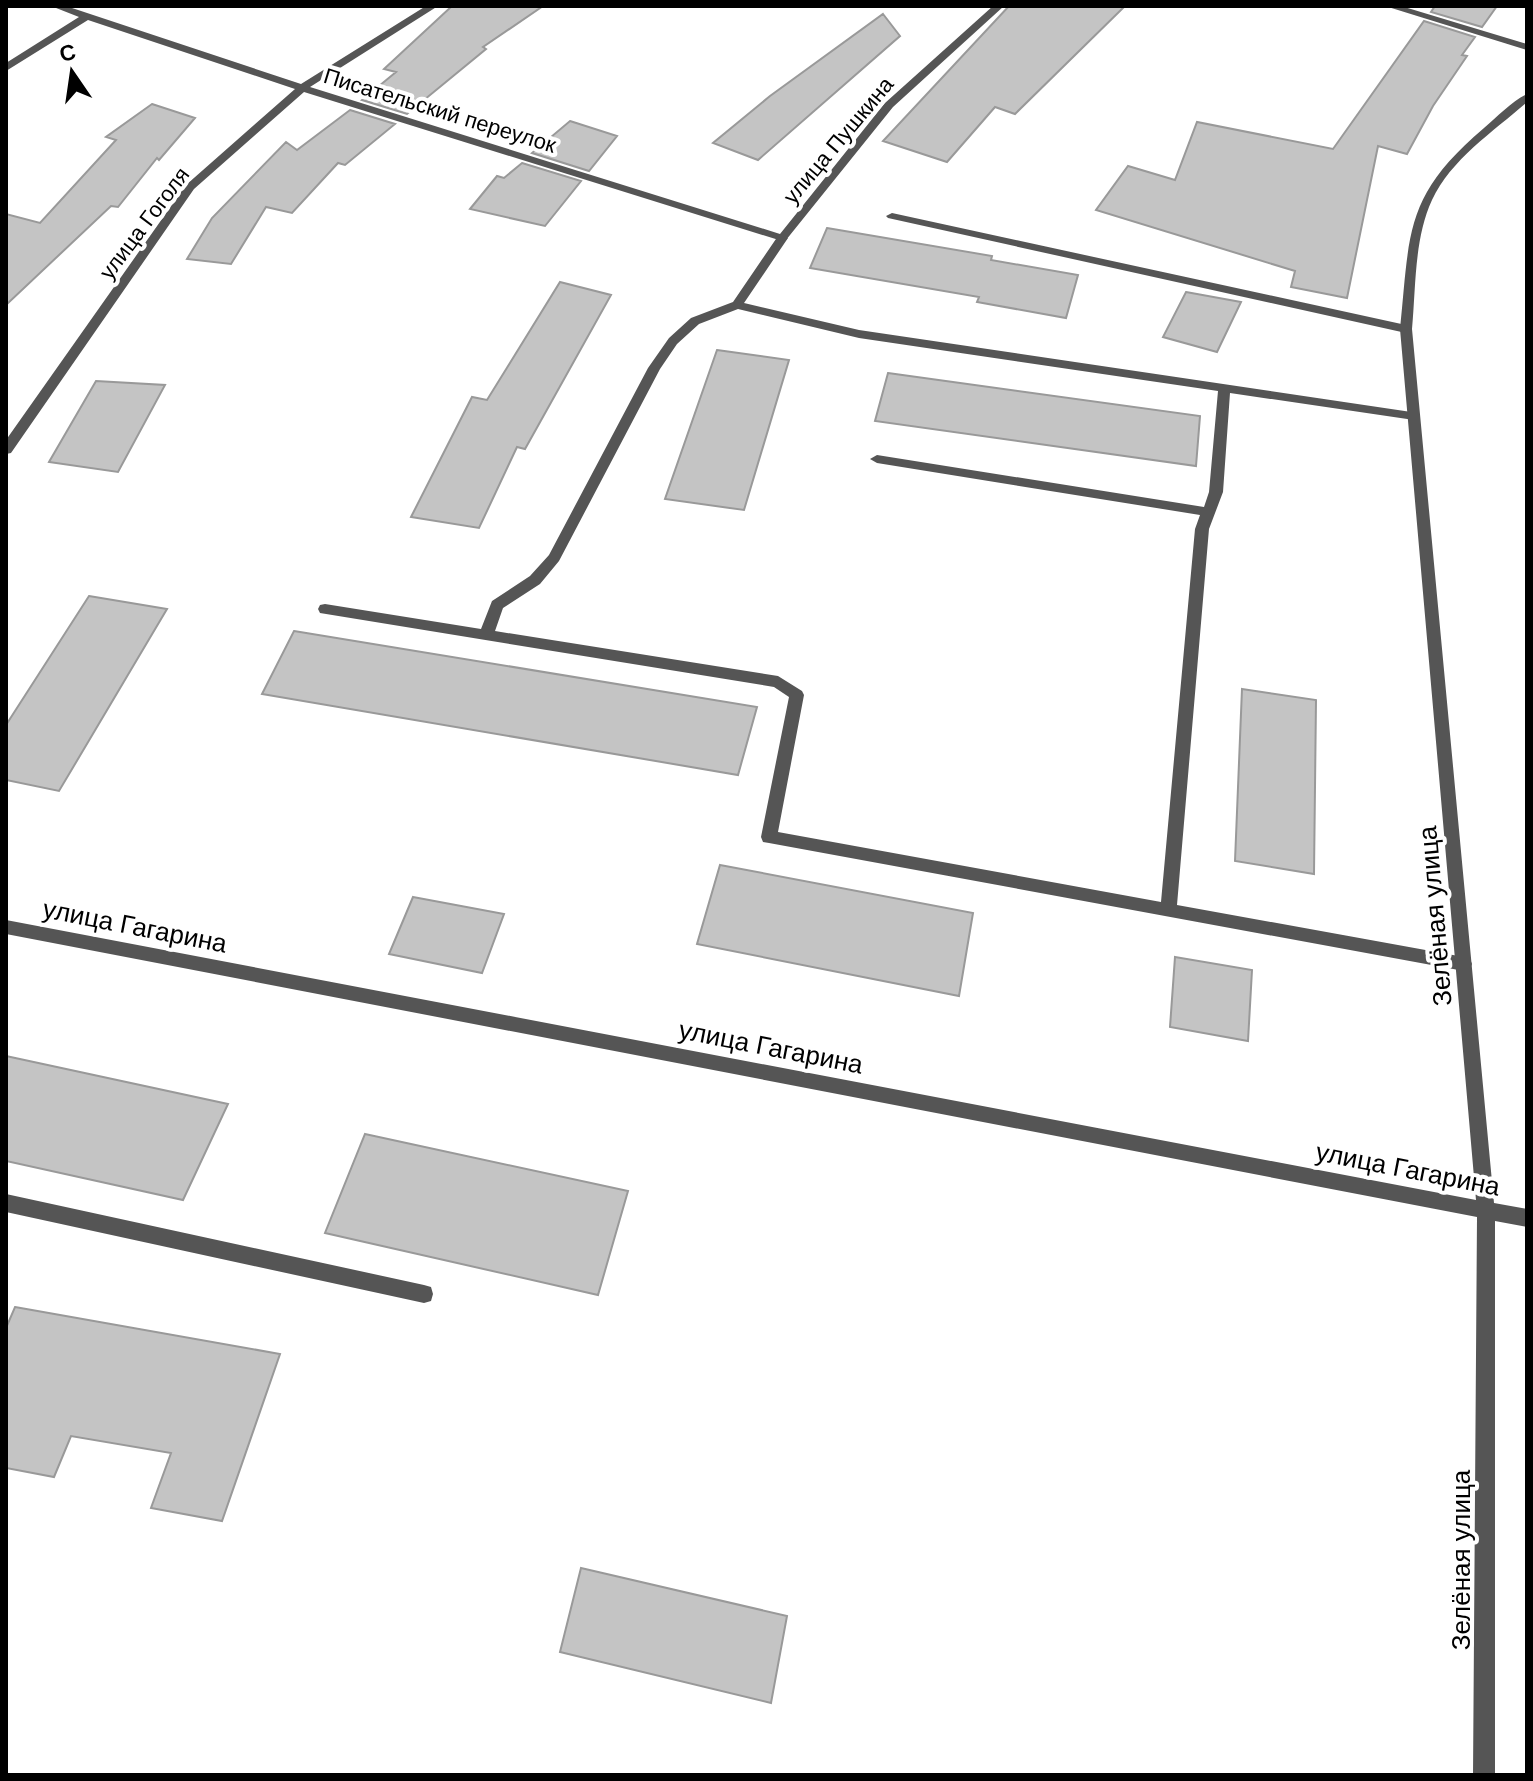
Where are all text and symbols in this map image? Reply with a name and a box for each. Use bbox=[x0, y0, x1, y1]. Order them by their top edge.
north arrow bbox=[32, 32, 112, 112]
text: С bbox=[57, 39, 78, 67]
street label: Писательский переулок bbox=[321, 63, 559, 158]
street label: улица Пушкина bbox=[778, 71, 899, 209]
street label: улица Гоголя bbox=[94, 163, 194, 284]
street label: Зелёная улица bbox=[1412, 824, 1458, 1007]
street label: улица Гагарина bbox=[40, 893, 230, 959]
street label: улица Гагарина bbox=[676, 1014, 866, 1080]
street label: улица Гагарина bbox=[1313, 1136, 1503, 1202]
street label: Зелёная улица bbox=[1446, 1469, 1476, 1650]

